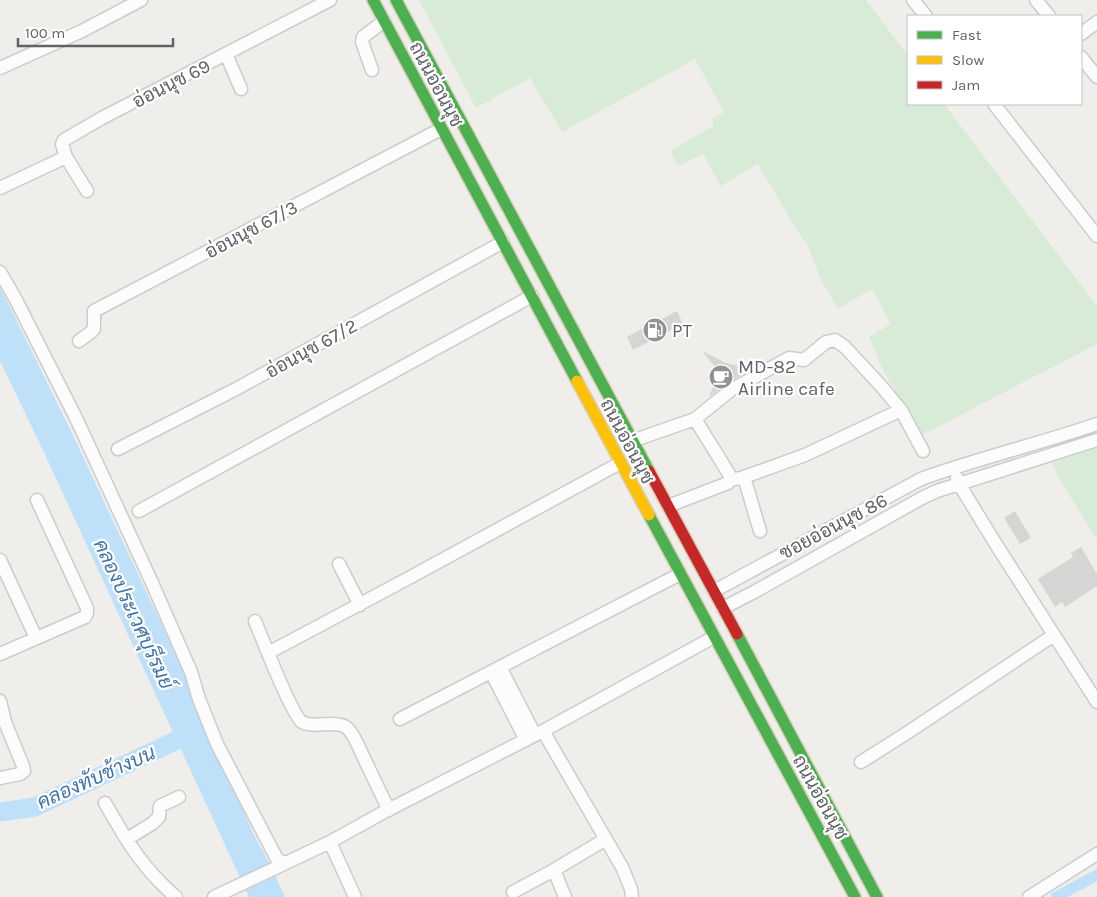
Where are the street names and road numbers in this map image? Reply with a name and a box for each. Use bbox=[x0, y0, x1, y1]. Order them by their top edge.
street label: ถนนอ่อนนุช bbox=[404, 38, 469, 131]
street label: อ่อนนุช 69 bbox=[128, 54, 215, 114]
street label: อ่อนนุช 67/3 bbox=[201, 195, 302, 264]
street label: อ่อนนุช 67/2 bbox=[261, 314, 362, 384]
street label: ถนนอ่อนนุช bbox=[595, 395, 660, 488]
street label: ซอยอ่อนนุช 86 bbox=[775, 488, 892, 565]
street label: ถนนอ่อนนุช bbox=[787, 751, 853, 844]

